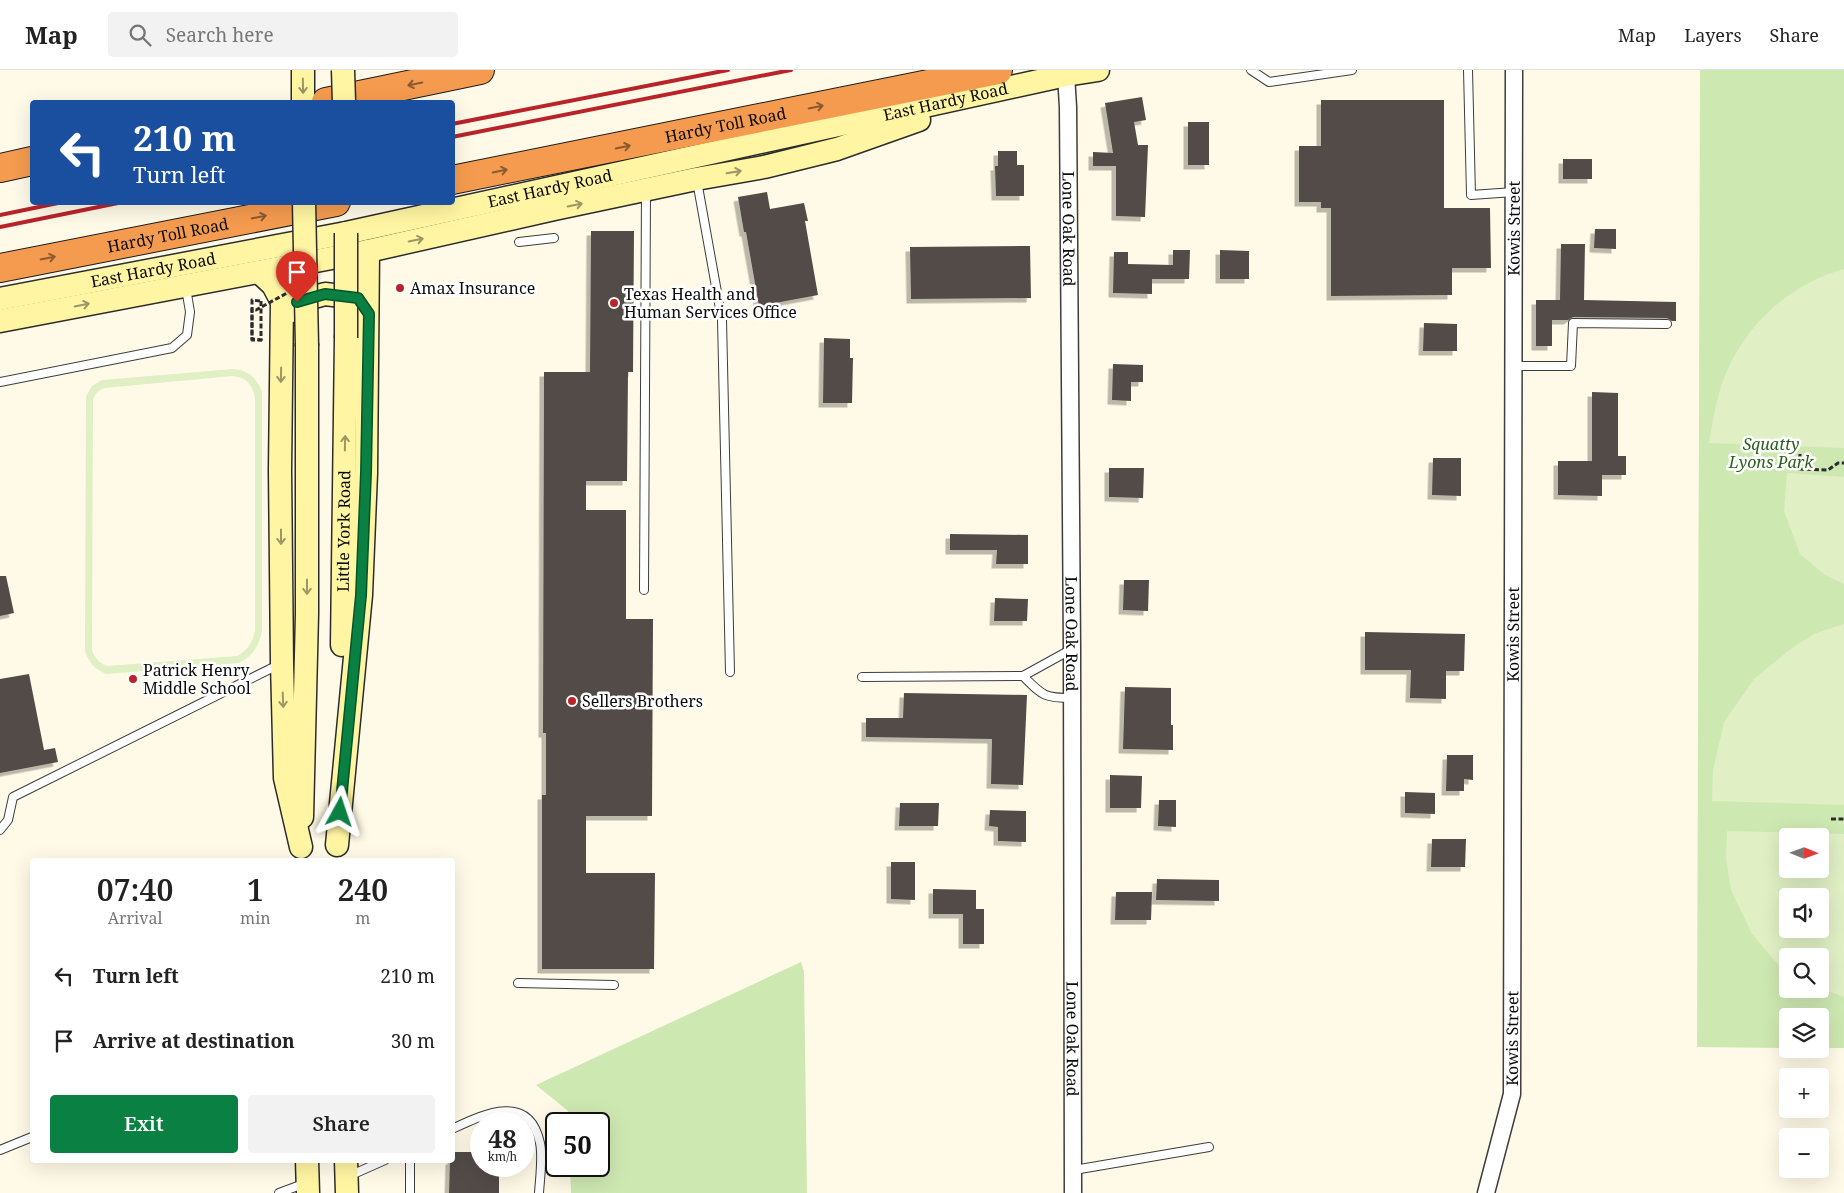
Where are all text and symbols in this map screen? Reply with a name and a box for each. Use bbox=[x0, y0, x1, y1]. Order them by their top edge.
search box bbox=[108, 12, 458, 57]
text: Map bbox=[25, 18, 78, 51]
icon: search bbox=[126, 21, 154, 49]
text: Search here bbox=[166, 22, 274, 48]
text: Map bbox=[1618, 23, 1656, 47]
text: Layers bbox=[1684, 23, 1742, 47]
text: Share bbox=[1770, 23, 1819, 47]
street label: East Hardy Road bbox=[881, 77, 1010, 126]
one-way arrow bbox=[298, 78, 308, 94]
one-way arrow bbox=[407, 79, 423, 89]
street label: Hardy Toll Road bbox=[663, 102, 788, 148]
one-way arrow bbox=[808, 102, 824, 111]
text: 210 m bbox=[133, 114, 236, 161]
icon: left bbox=[50, 120, 115, 185]
one-way arrow bbox=[614, 141, 630, 151]
text: Turn left bbox=[133, 159, 225, 189]
street label: East Hardy Road bbox=[486, 164, 614, 213]
one-way arrow bbox=[492, 165, 508, 175]
one-way arrow bbox=[725, 167, 741, 177]
street label: Lone Oak Road bbox=[1057, 171, 1080, 287]
street label: Kowis Street bbox=[1503, 180, 1525, 276]
one-way arrow bbox=[566, 199, 582, 209]
street label: Hardy Toll Road bbox=[105, 212, 231, 258]
one-way arrow bbox=[250, 212, 266, 222]
one-way arrow bbox=[408, 235, 424, 244]
street label: East Hardy Road bbox=[89, 247, 218, 292]
pin bbox=[276, 251, 318, 302]
one-way arrow bbox=[39, 253, 55, 263]
icon: arrive bbox=[283, 258, 311, 286]
place label: Amax Insurance bbox=[410, 277, 535, 299]
marker: Amax Insurance bbox=[394, 282, 406, 294]
place label: Texas Health and Human Services Office bbox=[624, 283, 797, 323]
marker: Texas Health and Human Services Office bbox=[608, 297, 620, 309]
one-way arrow bbox=[74, 300, 90, 310]
one-way arrow bbox=[276, 366, 286, 383]
park label: Squatty Lyons Park bbox=[1728, 433, 1814, 473]
one-way arrow bbox=[340, 435, 350, 452]
street label: Little York Road bbox=[332, 470, 355, 592]
one-way arrow bbox=[276, 529, 286, 545]
street label: Lone Oak Road bbox=[1060, 576, 1083, 692]
one-way arrow bbox=[302, 578, 312, 595]
street label: Kowis Street bbox=[1502, 586, 1524, 682]
place label: Patrick Henry Middle School bbox=[143, 659, 251, 699]
marker: Patrick Henry Middle School bbox=[127, 673, 139, 685]
place label: Sellers Brothers bbox=[582, 690, 703, 712]
one-way arrow bbox=[278, 692, 287, 708]
marker: Sellers Brothers bbox=[566, 695, 578, 707]
position arrow bbox=[313, 785, 365, 837]
north arrow bbox=[1779, 828, 1829, 878]
map controls bbox=[1779, 828, 1829, 1178]
text: 07:40 bbox=[97, 869, 173, 910]
text: 1 bbox=[247, 869, 264, 910]
text: 240 bbox=[337, 869, 388, 910]
button: sound bbox=[1779, 888, 1829, 938]
text: Arrival bbox=[108, 907, 162, 929]
text: min bbox=[240, 907, 271, 929]
text: m bbox=[355, 907, 370, 929]
button: search bbox=[1779, 948, 1829, 998]
icon: left bbox=[50, 962, 78, 990]
text: Turn left bbox=[93, 963, 179, 989]
text: 210 m bbox=[380, 963, 435, 989]
street label: Lone Oak Road bbox=[1062, 981, 1084, 1097]
street label: Kowis Street bbox=[1501, 990, 1523, 1086]
button: layers bbox=[1779, 1008, 1829, 1058]
icon: arrive bbox=[50, 1027, 78, 1055]
text: Arrive at destination bbox=[93, 1028, 295, 1054]
text: 30 m bbox=[391, 1028, 435, 1054]
button: + bbox=[1779, 1068, 1829, 1118]
button: Exit bbox=[50, 1095, 238, 1153]
button: Share bbox=[248, 1095, 435, 1153]
speed limit sign: 50 bbox=[545, 1112, 610, 1177]
text: 48 bbox=[488, 1121, 517, 1155]
button: − bbox=[1779, 1128, 1829, 1178]
text: km/h bbox=[488, 1148, 517, 1165]

